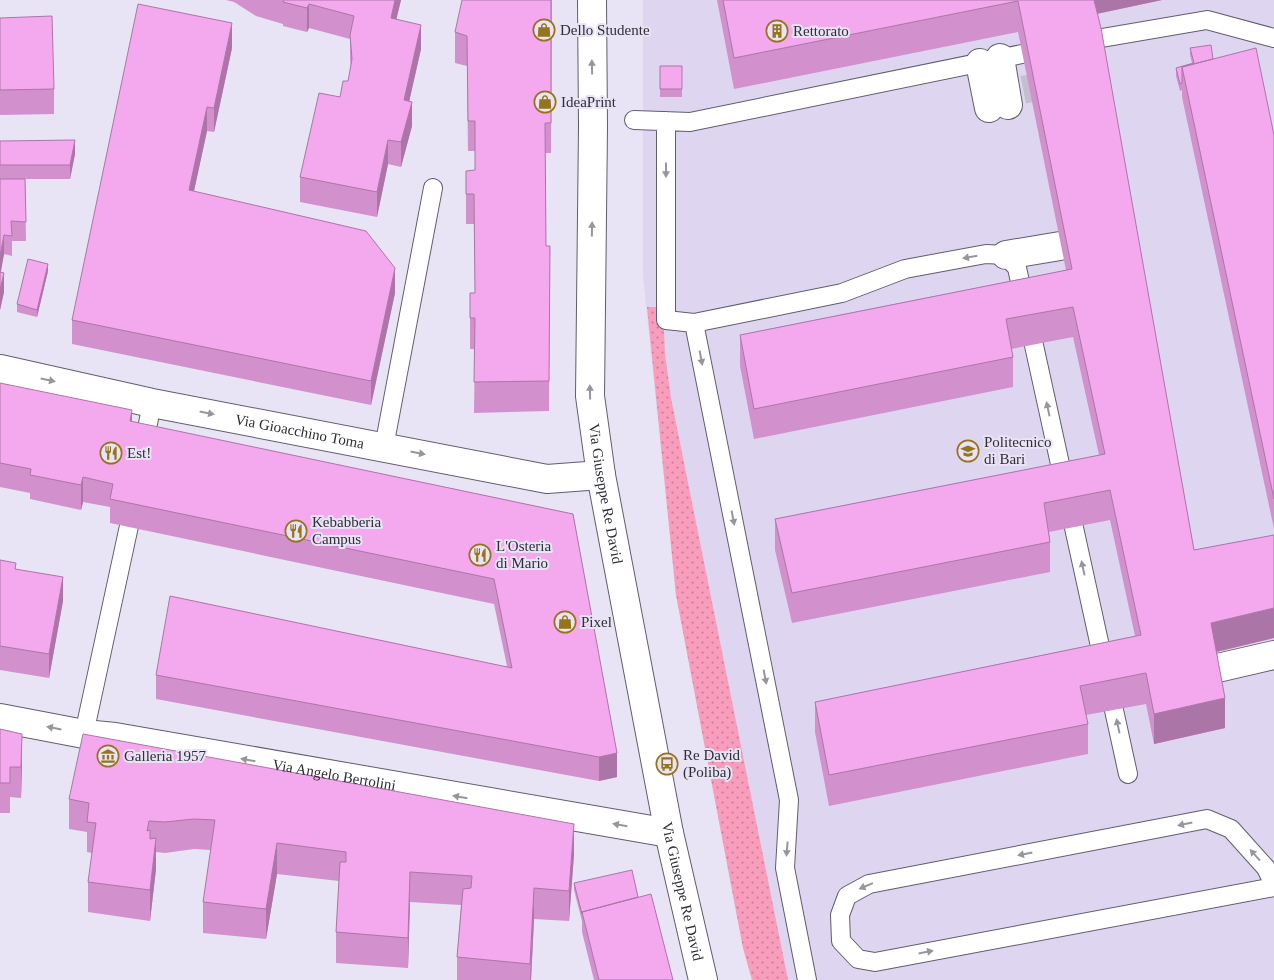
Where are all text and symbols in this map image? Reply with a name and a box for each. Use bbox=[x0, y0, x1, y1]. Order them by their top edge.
shop icon: Dello Studente bbox=[532, 18, 556, 42]
building icon: Rettorato bbox=[765, 19, 789, 43]
place label: Dello Studente bbox=[560, 22, 650, 38]
place label: Rettorato bbox=[793, 23, 849, 39]
one-way arrow bbox=[588, 58, 596, 74]
shop icon: IdeaPrint bbox=[533, 90, 557, 114]
place label: IdeaPrint bbox=[561, 94, 617, 110]
one-way arrow bbox=[662, 162, 670, 178]
one-way arrow bbox=[588, 221, 596, 237]
one-way arrow bbox=[961, 254, 977, 262]
one-way arrow bbox=[697, 351, 705, 366]
one-way arrow bbox=[40, 376, 55, 384]
one-way arrow bbox=[586, 383, 594, 399]
one-way arrow bbox=[1044, 401, 1052, 417]
one-way arrow bbox=[199, 410, 215, 418]
street label: Via Gioacchino Toma bbox=[234, 411, 366, 452]
street label: Via Giuseppe Re David bbox=[586, 423, 626, 566]
place label: Politecnico di Bari bbox=[984, 434, 1052, 467]
school or university icon: Politecnico di Bari bbox=[956, 439, 980, 463]
restaurant icon: Est! bbox=[99, 441, 123, 465]
place label: Est! bbox=[127, 445, 151, 461]
one-way arrow bbox=[410, 450, 426, 458]
one-way arrow bbox=[729, 510, 737, 525]
place label: Kebabberia Campus bbox=[312, 514, 381, 547]
restaurant icon: Kebabberia Campus bbox=[284, 519, 308, 543]
place label: L'Osteria di Mario bbox=[496, 538, 552, 571]
restaurant icon: L'Osteria di Mario bbox=[468, 543, 492, 567]
one-way arrow bbox=[1079, 560, 1087, 575]
shop icon: Pixel bbox=[553, 610, 577, 634]
place label: Pixel bbox=[581, 614, 612, 630]
one-way arrow bbox=[761, 669, 769, 685]
one-way arrow bbox=[1114, 719, 1122, 734]
one-way arrow bbox=[45, 724, 61, 732]
museum icon: Galleria 1957 bbox=[96, 744, 120, 768]
place label: Re David (Poliba) bbox=[683, 747, 741, 781]
place label: Galleria 1957 bbox=[124, 748, 207, 764]
bus stop icon: Re David (Poliba) bbox=[655, 752, 679, 776]
one-way arrow bbox=[240, 756, 256, 764]
street label: Via Angelo Bertolini bbox=[271, 756, 397, 794]
one-way arrow bbox=[452, 793, 468, 801]
one-way arrow bbox=[612, 820, 628, 828]
street label: Via Giuseppe Re David bbox=[659, 820, 706, 963]
one-way arrow bbox=[1176, 820, 1192, 828]
one-way arrow bbox=[783, 841, 791, 857]
one-way arrow bbox=[1249, 850, 1261, 862]
one-way arrow bbox=[1017, 851, 1033, 859]
one-way arrow bbox=[859, 883, 873, 891]
one-way arrow bbox=[918, 948, 933, 956]

